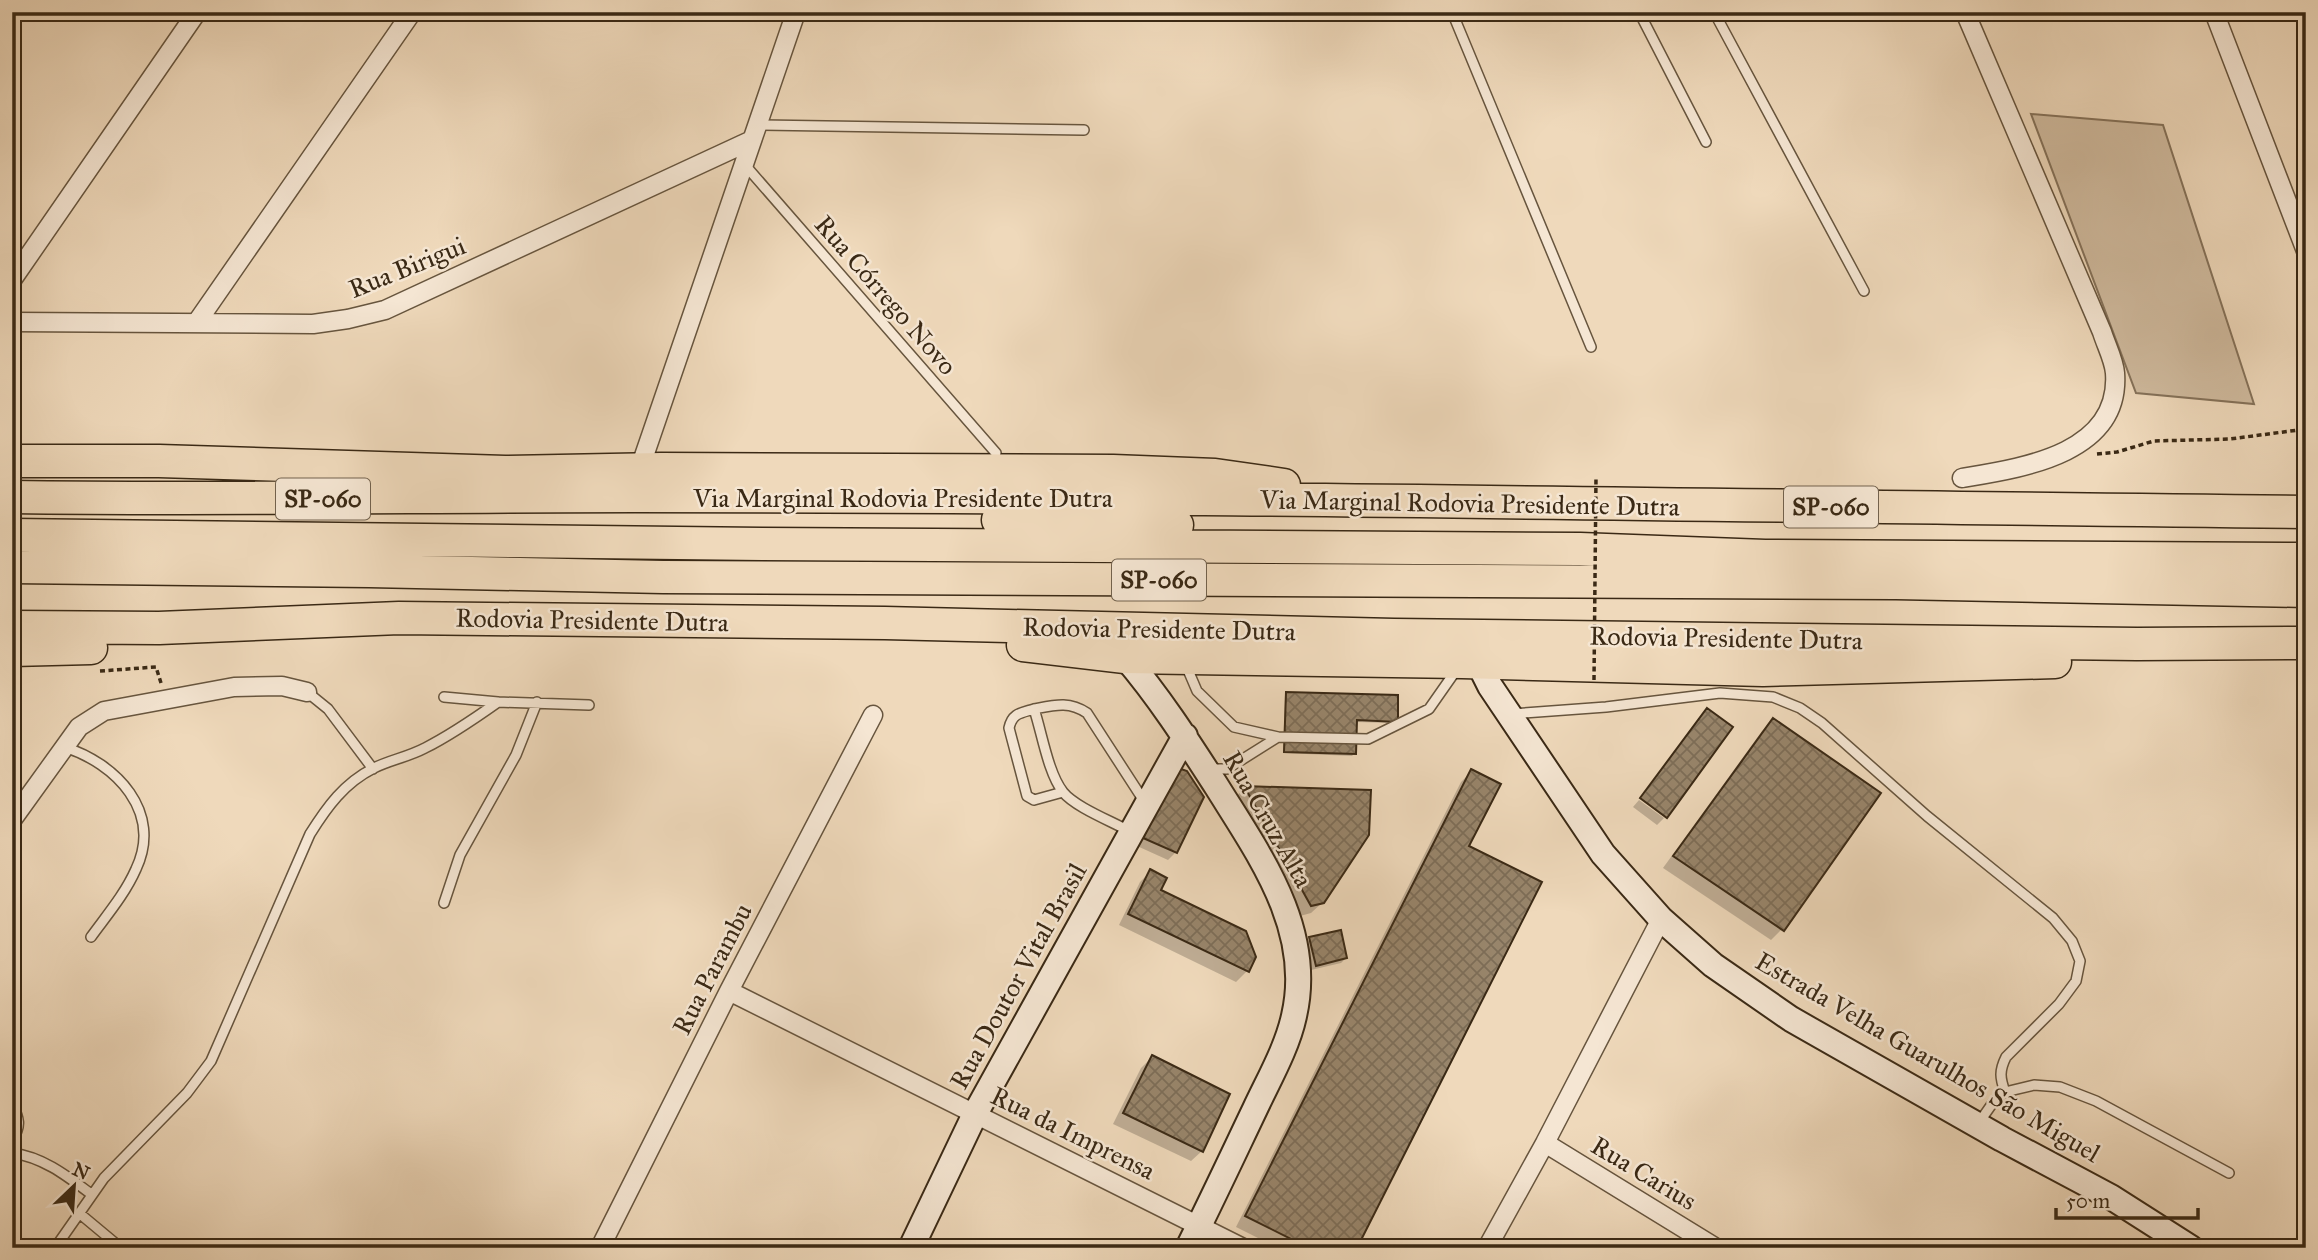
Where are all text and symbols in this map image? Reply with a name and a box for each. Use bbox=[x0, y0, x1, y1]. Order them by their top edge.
street label: Rua Córrego Novo bbox=[808, 209, 964, 381]
street label: Rua Birigui bbox=[344, 229, 470, 305]
road number: SP-060 bbox=[276, 478, 370, 520]
street label: Via Marginal Rodovia Presidente Dutra bbox=[692, 482, 1113, 514]
street label: Via Marginal Rodovia Presidente Dutra bbox=[1259, 483, 1680, 523]
road number: SP-060 bbox=[1784, 486, 1878, 528]
road number: SP-060 bbox=[1112, 560, 1206, 600]
street label: Rodovia Presidente Dutra bbox=[455, 602, 729, 638]
street label: Rodovia Presidente Dutra bbox=[1022, 611, 1296, 647]
street label: Rodovia Presidente Dutra bbox=[1589, 620, 1863, 656]
street label: Rua Cruz Alta bbox=[1216, 745, 1320, 893]
street label: Rua Doutor Vital Brasil bbox=[943, 857, 1093, 1095]
street label: Rua Parambu bbox=[665, 898, 759, 1040]
street label: Estrada Velha Guarulhos São Miguel bbox=[1750, 945, 2106, 1169]
street label: Rua da Imprensa bbox=[986, 1079, 1160, 1187]
street label: Rua Carius bbox=[1585, 1129, 1703, 1217]
north arrow bbox=[38, 1152, 108, 1222]
text: N bbox=[69, 1157, 93, 1185]
scale bar bbox=[2056, 1176, 2197, 1220]
text: 50 m bbox=[2066, 1188, 2111, 1214]

